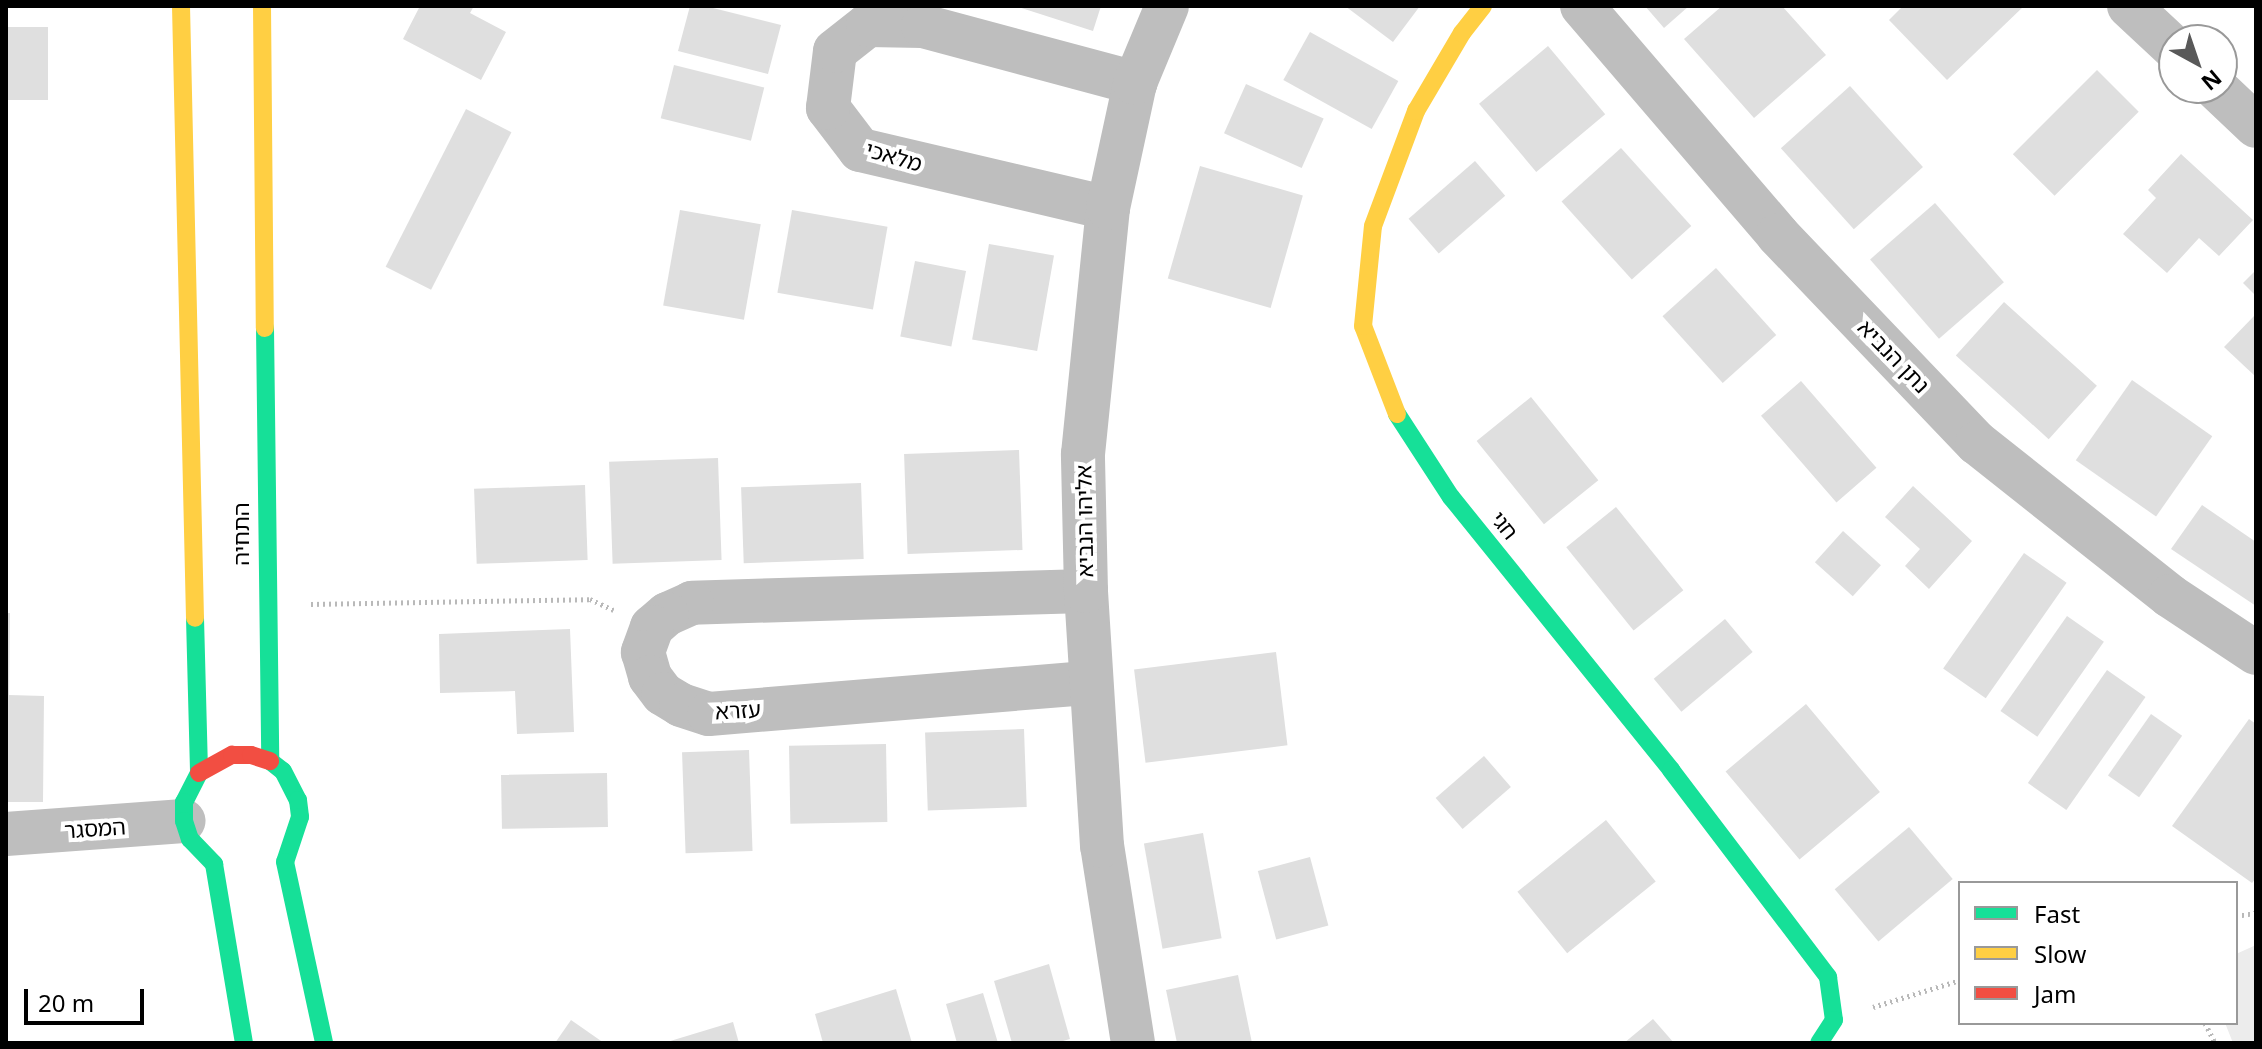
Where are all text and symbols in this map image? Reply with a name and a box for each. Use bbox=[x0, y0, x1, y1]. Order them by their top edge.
north arrow bbox=[2158, 24, 2238, 104]
text: N bbox=[2196, 64, 2229, 98]
street label: מלאכי bbox=[863, 135, 925, 177]
street label: נתן הנביא bbox=[1853, 314, 1935, 398]
street label: אליהו הנביא bbox=[1070, 465, 1098, 577]
street label: התחיה bbox=[228, 502, 254, 566]
street label: חגי bbox=[1486, 506, 1524, 544]
street label: עזרא bbox=[714, 696, 762, 724]
street label: המסגר bbox=[63, 813, 127, 843]
legend bbox=[1958, 881, 2238, 1025]
text: Fast bbox=[2034, 897, 2080, 930]
text: Slow bbox=[2034, 937, 2086, 970]
scale bar bbox=[28, 973, 148, 1023]
text: Jam bbox=[2034, 977, 2076, 1010]
text: 20 m bbox=[38, 986, 94, 1019]

